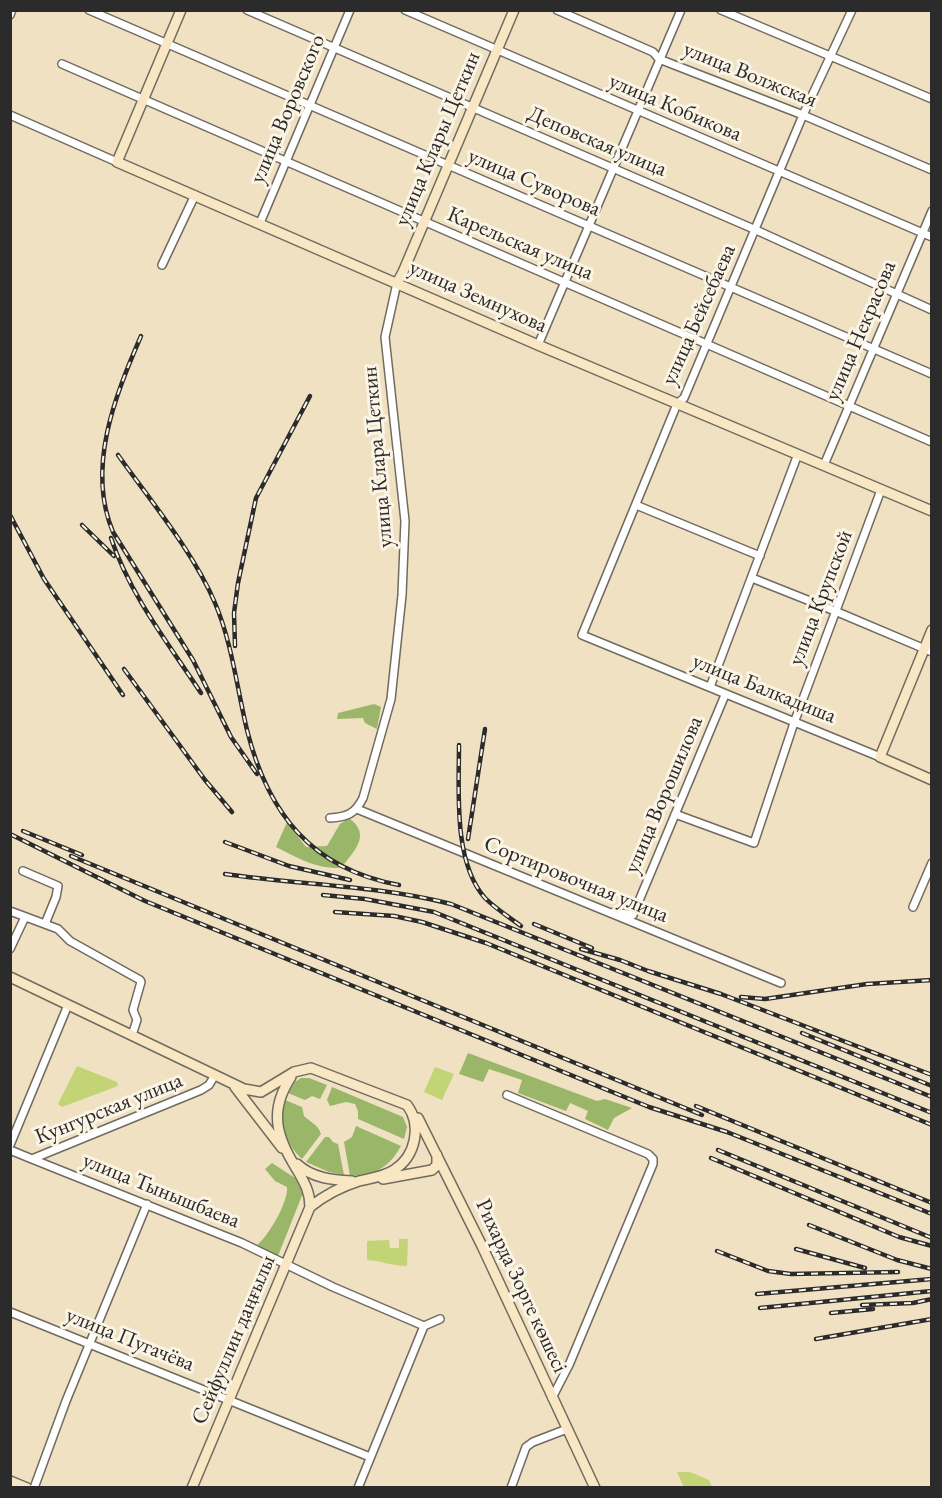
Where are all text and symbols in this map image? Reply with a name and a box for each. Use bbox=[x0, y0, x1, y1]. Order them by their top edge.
street label: улица Воровского bbox=[245, 30, 331, 188]
street label: улица Волжская bbox=[679, 36, 821, 114]
street label: улица Клары Цеткин bbox=[389, 48, 487, 230]
street label: улица Кобикова bbox=[605, 68, 745, 148]
street label: Деповская улица bbox=[523, 101, 671, 183]
street label: улица Суворова bbox=[464, 143, 604, 223]
street label: Карельская улица bbox=[443, 201, 597, 287]
street label: улица Бейсебаева bbox=[656, 240, 742, 390]
street label: улица Земнухова bbox=[405, 255, 551, 339]
street label: улица Некрасова bbox=[820, 257, 902, 405]
street label: улица Клара Цеткин bbox=[357, 365, 399, 549]
street label: улица Крупской bbox=[783, 526, 859, 670]
street label: улица Балкадиша bbox=[688, 648, 840, 730]
street label: улица Ворошилова bbox=[619, 712, 709, 878]
street label: Сортировочная улица bbox=[480, 831, 672, 929]
street label: Кунгурская улица bbox=[31, 1067, 187, 1151]
street label: улица Тынышбаева bbox=[78, 1147, 244, 1235]
street label: Рихарда Зорге көшесі bbox=[469, 1195, 573, 1377]
street label: Сейфуллин даңғылы bbox=[186, 1251, 282, 1429]
street label: улица Пугачёва bbox=[62, 1302, 198, 1378]

